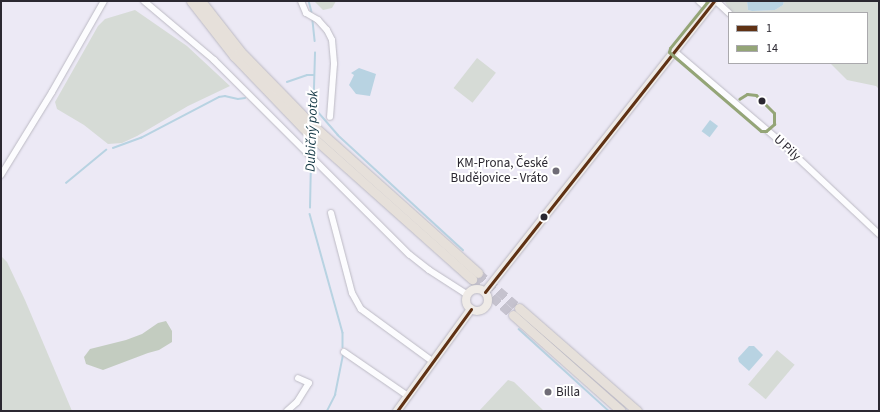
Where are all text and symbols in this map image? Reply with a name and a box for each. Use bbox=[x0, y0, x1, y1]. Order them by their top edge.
legend bbox=[728, 12, 868, 64]
text: 1 bbox=[766, 20, 772, 37]
text: 14 bbox=[766, 40, 778, 57]
water label: Dubičný potok bbox=[302, 90, 322, 172]
unlabelled marker bbox=[757, 96, 767, 106]
street label: U Pily bbox=[770, 132, 804, 164]
place label: KM-Prona, České Budějovice - Vráto bbox=[451, 156, 548, 187]
marker: KM-Prona, České Budějovice - Vráto bbox=[551, 166, 561, 176]
unlabelled marker bbox=[539, 212, 549, 222]
place label: Billa bbox=[556, 384, 580, 400]
marker: Billa bbox=[543, 387, 553, 397]

